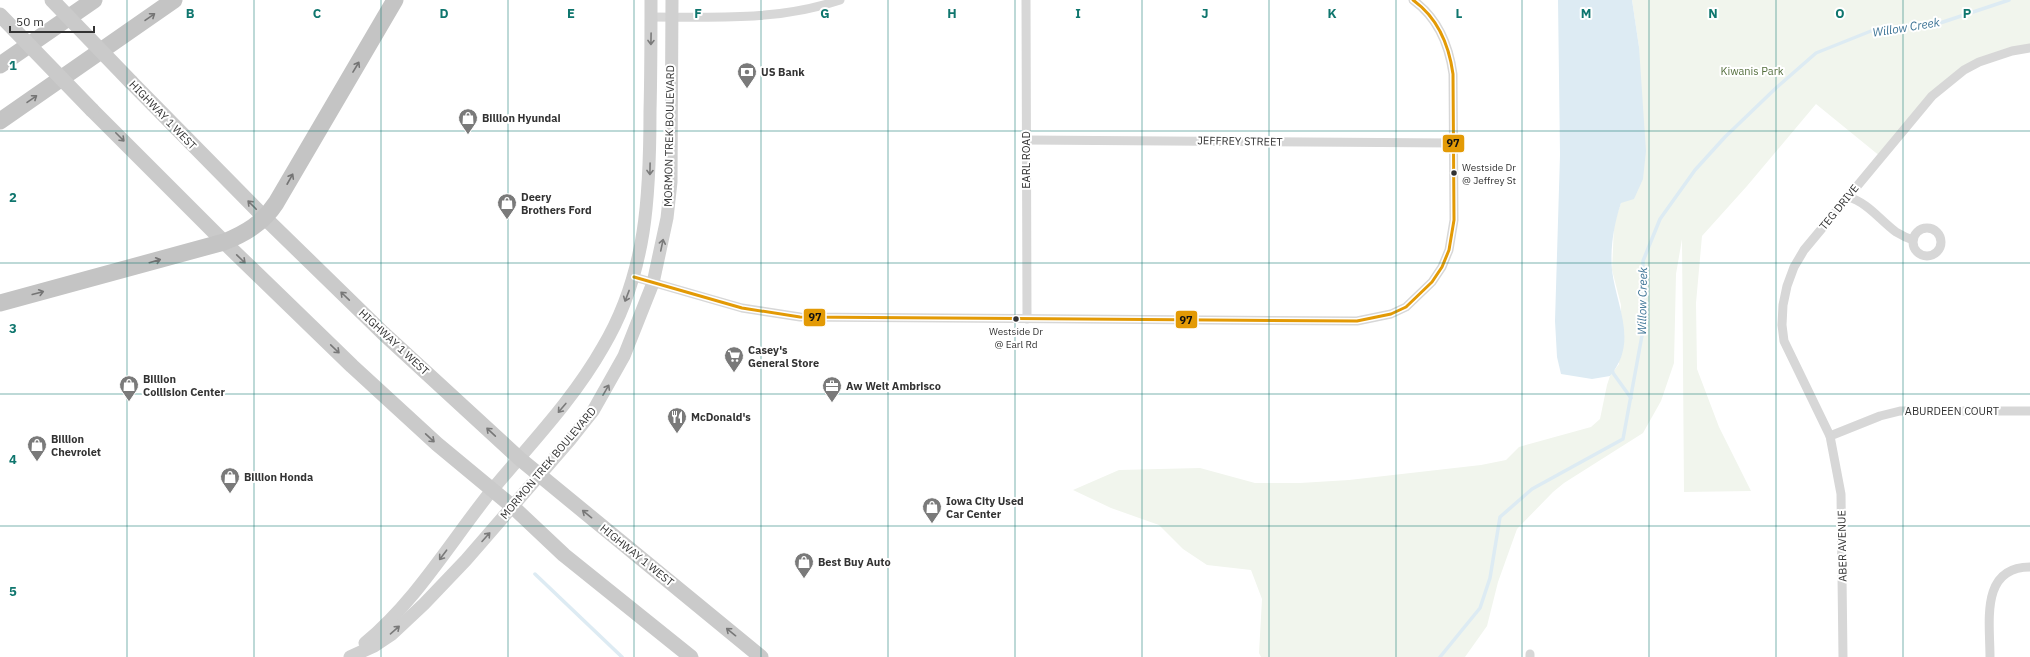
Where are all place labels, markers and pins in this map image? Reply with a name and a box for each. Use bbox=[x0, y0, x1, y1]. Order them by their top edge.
bank icon: US Bank bbox=[736, 61, 758, 89]
place label: US Bank bbox=[761, 65, 805, 79]
shop icon: Billion Hyundai bbox=[457, 107, 479, 135]
place label: Billion Hyundai bbox=[482, 111, 561, 125]
place label: Westside Dr @ Jeffrey St bbox=[1462, 161, 1517, 187]
marker: Westside Dr @ Jeffrey St bbox=[1449, 168, 1459, 178]
place label: Deery Brothers Ford bbox=[521, 190, 592, 217]
shop icon: Deery Brothers Ford bbox=[496, 192, 518, 220]
marker: Westside Dr @ Earl Rd bbox=[1011, 314, 1021, 324]
place label: Westside Dr @ Earl Rd bbox=[989, 325, 1043, 351]
place label: Casey's General Store bbox=[748, 343, 819, 370]
supermarket icon: Casey's General Store bbox=[723, 345, 745, 373]
place label: Billion Collision Center bbox=[143, 372, 225, 399]
shop icon: Billion Collision Center bbox=[118, 374, 140, 402]
office icon: Aw Welt Ambrisco bbox=[821, 375, 843, 403]
place label: Aw Welt Ambrisco bbox=[846, 379, 941, 393]
restaurant icon: McDonald's bbox=[666, 406, 688, 434]
place label: McDonald's bbox=[691, 410, 751, 424]
place label: Billion Chevrolet bbox=[51, 432, 101, 459]
shop icon: Billion Chevrolet bbox=[26, 434, 48, 462]
shop icon: Billion Honda bbox=[219, 466, 241, 494]
place label: Billion Honda bbox=[244, 470, 313, 484]
place label: Iowa City Used Car Center bbox=[946, 494, 1024, 521]
shop icon: Iowa City Used Car Center bbox=[921, 496, 943, 524]
shop icon: Best Buy Auto bbox=[793, 551, 815, 579]
place label: Best Buy Auto bbox=[818, 555, 891, 569]

